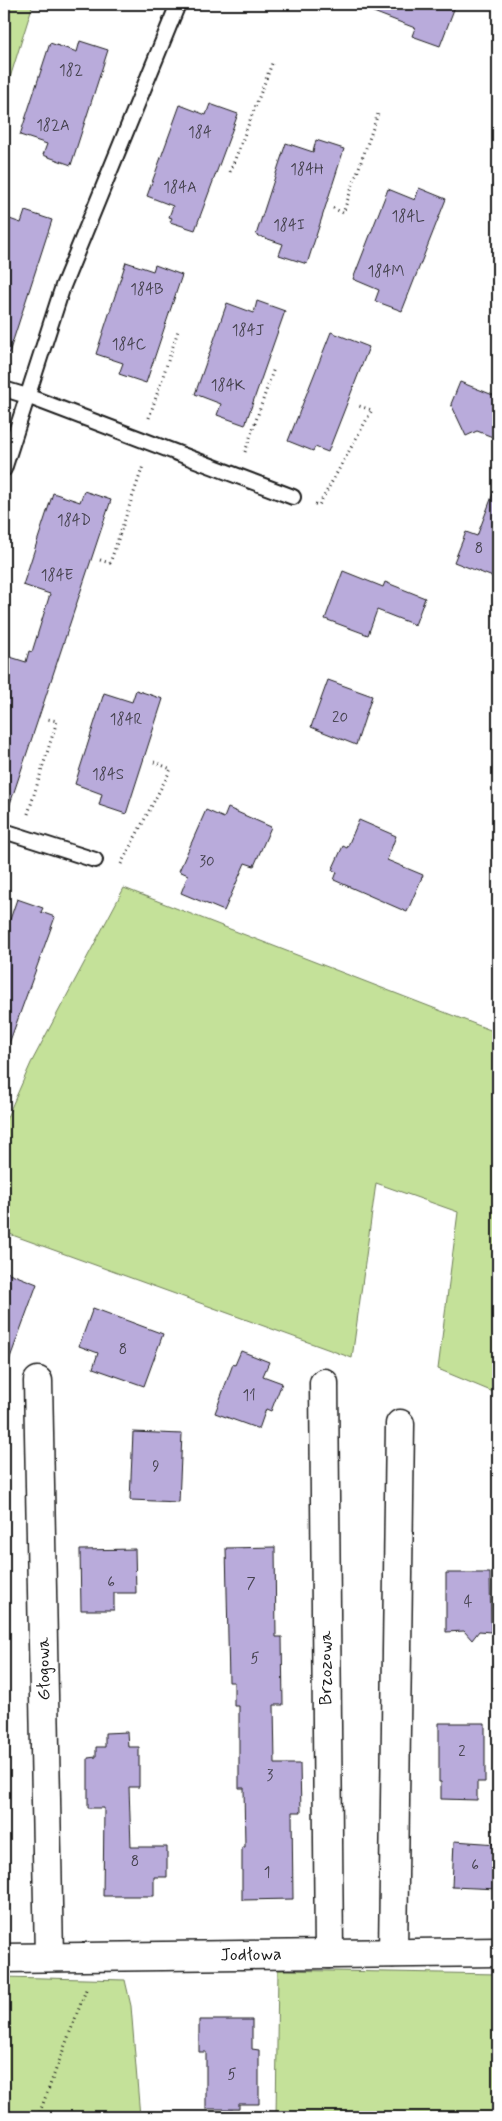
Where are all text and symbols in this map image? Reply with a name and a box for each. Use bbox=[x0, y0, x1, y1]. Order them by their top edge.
house number: 182 bbox=[59, 61, 83, 81]
house number: 182A bbox=[36, 116, 70, 136]
house number: 184 bbox=[188, 123, 212, 143]
house number: 184H bbox=[290, 160, 324, 180]
house number: 184A bbox=[163, 178, 197, 198]
house number: 184L bbox=[391, 207, 425, 227]
house number: 184I bbox=[273, 216, 305, 236]
house number: 184M bbox=[368, 262, 404, 282]
house number: 184B bbox=[130, 280, 164, 300]
house number: 184J bbox=[232, 321, 265, 341]
house number: 184C bbox=[112, 335, 147, 355]
house number: 184K bbox=[211, 376, 246, 396]
house number: 184D bbox=[57, 511, 91, 531]
house number: 8 bbox=[475, 539, 483, 559]
house number: 184E bbox=[41, 566, 73, 586]
house number: 20 bbox=[332, 708, 348, 728]
house number: 184R bbox=[110, 710, 143, 730]
house number: 184S bbox=[92, 765, 124, 785]
house number: 30 bbox=[199, 852, 215, 872]
house number: 8 bbox=[119, 1340, 127, 1360]
house number: 11 bbox=[242, 1386, 256, 1406]
house number: 9 bbox=[152, 1457, 160, 1477]
house number: 6 bbox=[107, 1573, 115, 1593]
house number: 7 bbox=[246, 1574, 256, 1594]
house number: 4 bbox=[464, 1592, 473, 1612]
street label: Brzozowa bbox=[314, 1631, 338, 1705]
street label: Głogowa bbox=[31, 1637, 57, 1701]
house number: 5 bbox=[250, 1649, 260, 1669]
house number: 2 bbox=[458, 1742, 466, 1762]
house number: 3 bbox=[267, 1766, 274, 1786]
house number: 8 bbox=[131, 1852, 139, 1872]
house number: 6 bbox=[471, 1856, 479, 1876]
house number: 1 bbox=[264, 1863, 270, 1883]
street label: Jodłowa bbox=[220, 1942, 282, 1968]
house number: 5 bbox=[227, 2065, 237, 2085]

